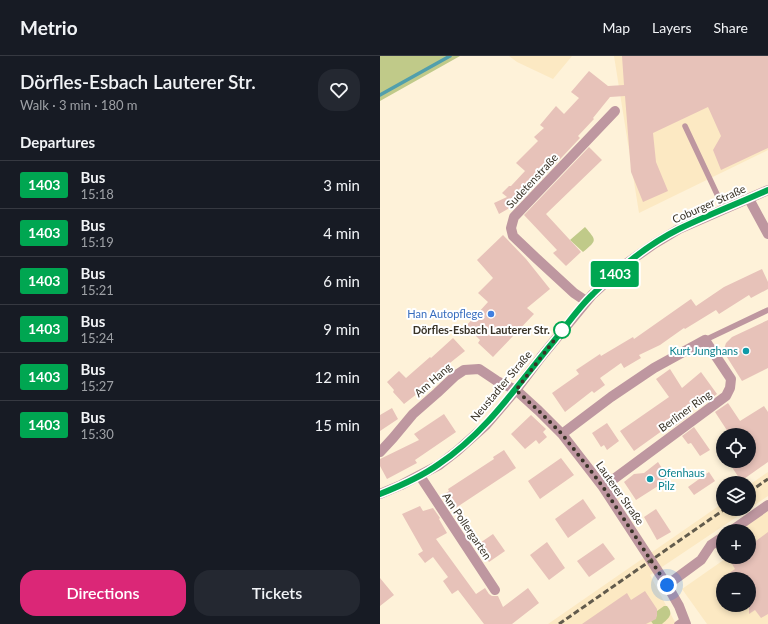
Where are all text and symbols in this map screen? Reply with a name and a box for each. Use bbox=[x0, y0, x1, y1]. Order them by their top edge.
text: Metrio bbox=[20, 16, 78, 39]
text: Map bbox=[602, 19, 630, 36]
text: Layers bbox=[652, 19, 692, 36]
text: Share bbox=[714, 19, 748, 36]
button: heart bbox=[318, 69, 360, 111]
text: Dörfles-Esbach Lauterer Str. bbox=[20, 70, 256, 93]
text: Walk · 3 min · 180 m bbox=[20, 97, 138, 113]
text: Departures bbox=[20, 133, 95, 151]
street label: Sudetenstraße bbox=[503, 150, 560, 211]
text: Bus bbox=[80, 168, 105, 186]
text: 1403 bbox=[28, 176, 60, 193]
text: 3 min bbox=[323, 176, 360, 194]
street label: Coburger Straße bbox=[670, 181, 748, 226]
text: 15:18 bbox=[80, 186, 114, 202]
text: Bus bbox=[80, 216, 105, 234]
text: 1403 bbox=[28, 224, 60, 241]
text: 4 min bbox=[323, 224, 360, 242]
text: 15:19 bbox=[80, 234, 114, 250]
line badge: 1403 bbox=[587, 261, 643, 287]
text: Bus bbox=[80, 264, 105, 282]
text: 1403 bbox=[599, 265, 631, 282]
text: 1403 bbox=[28, 272, 60, 289]
text: 6 min bbox=[323, 272, 360, 290]
text: 15:21 bbox=[80, 282, 114, 298]
place label: Han Autopflege bbox=[407, 307, 483, 320]
marker: Han Autopflege bbox=[486, 309, 496, 319]
text: Bus bbox=[80, 312, 105, 330]
text: 1403 bbox=[28, 320, 60, 337]
text: 9 min bbox=[323, 320, 360, 338]
marker: Dörfles-Esbach Lauterer Str. bbox=[553, 321, 571, 339]
place label: Dörfles-Esbach Lauterer Str. bbox=[413, 323, 550, 336]
text: 15:24 bbox=[80, 330, 114, 346]
place label: Kurt Junghans bbox=[669, 344, 738, 357]
marker: Kurt Junghans bbox=[741, 346, 751, 356]
street label: Neustadter Straße bbox=[467, 348, 534, 424]
text: Bus bbox=[80, 360, 105, 378]
street label: Am Hang bbox=[411, 360, 454, 399]
text: 1403 bbox=[28, 368, 60, 385]
text: 12 min bbox=[314, 368, 360, 386]
text: 15:27 bbox=[80, 378, 114, 394]
street label: Berliner Ring bbox=[656, 387, 714, 434]
text: Bus bbox=[80, 408, 105, 426]
text: 1403 bbox=[28, 416, 60, 433]
text: 15 min bbox=[314, 416, 360, 434]
text: 15:30 bbox=[80, 426, 114, 442]
map controls bbox=[716, 428, 756, 612]
button: locate bbox=[716, 428, 756, 468]
street label: Lauterer Straße bbox=[594, 459, 647, 527]
place label: Ofenhaus Pilz bbox=[658, 466, 705, 492]
marker: Ofenhaus Pilz bbox=[645, 474, 655, 484]
button: layers bbox=[716, 476, 756, 516]
street label: Am Pollergarten bbox=[440, 490, 495, 562]
button: + bbox=[716, 524, 756, 564]
button: Directions bbox=[20, 570, 186, 616]
button: Tickets bbox=[194, 570, 360, 616]
button: − bbox=[716, 572, 756, 612]
your location bbox=[657, 575, 677, 595]

